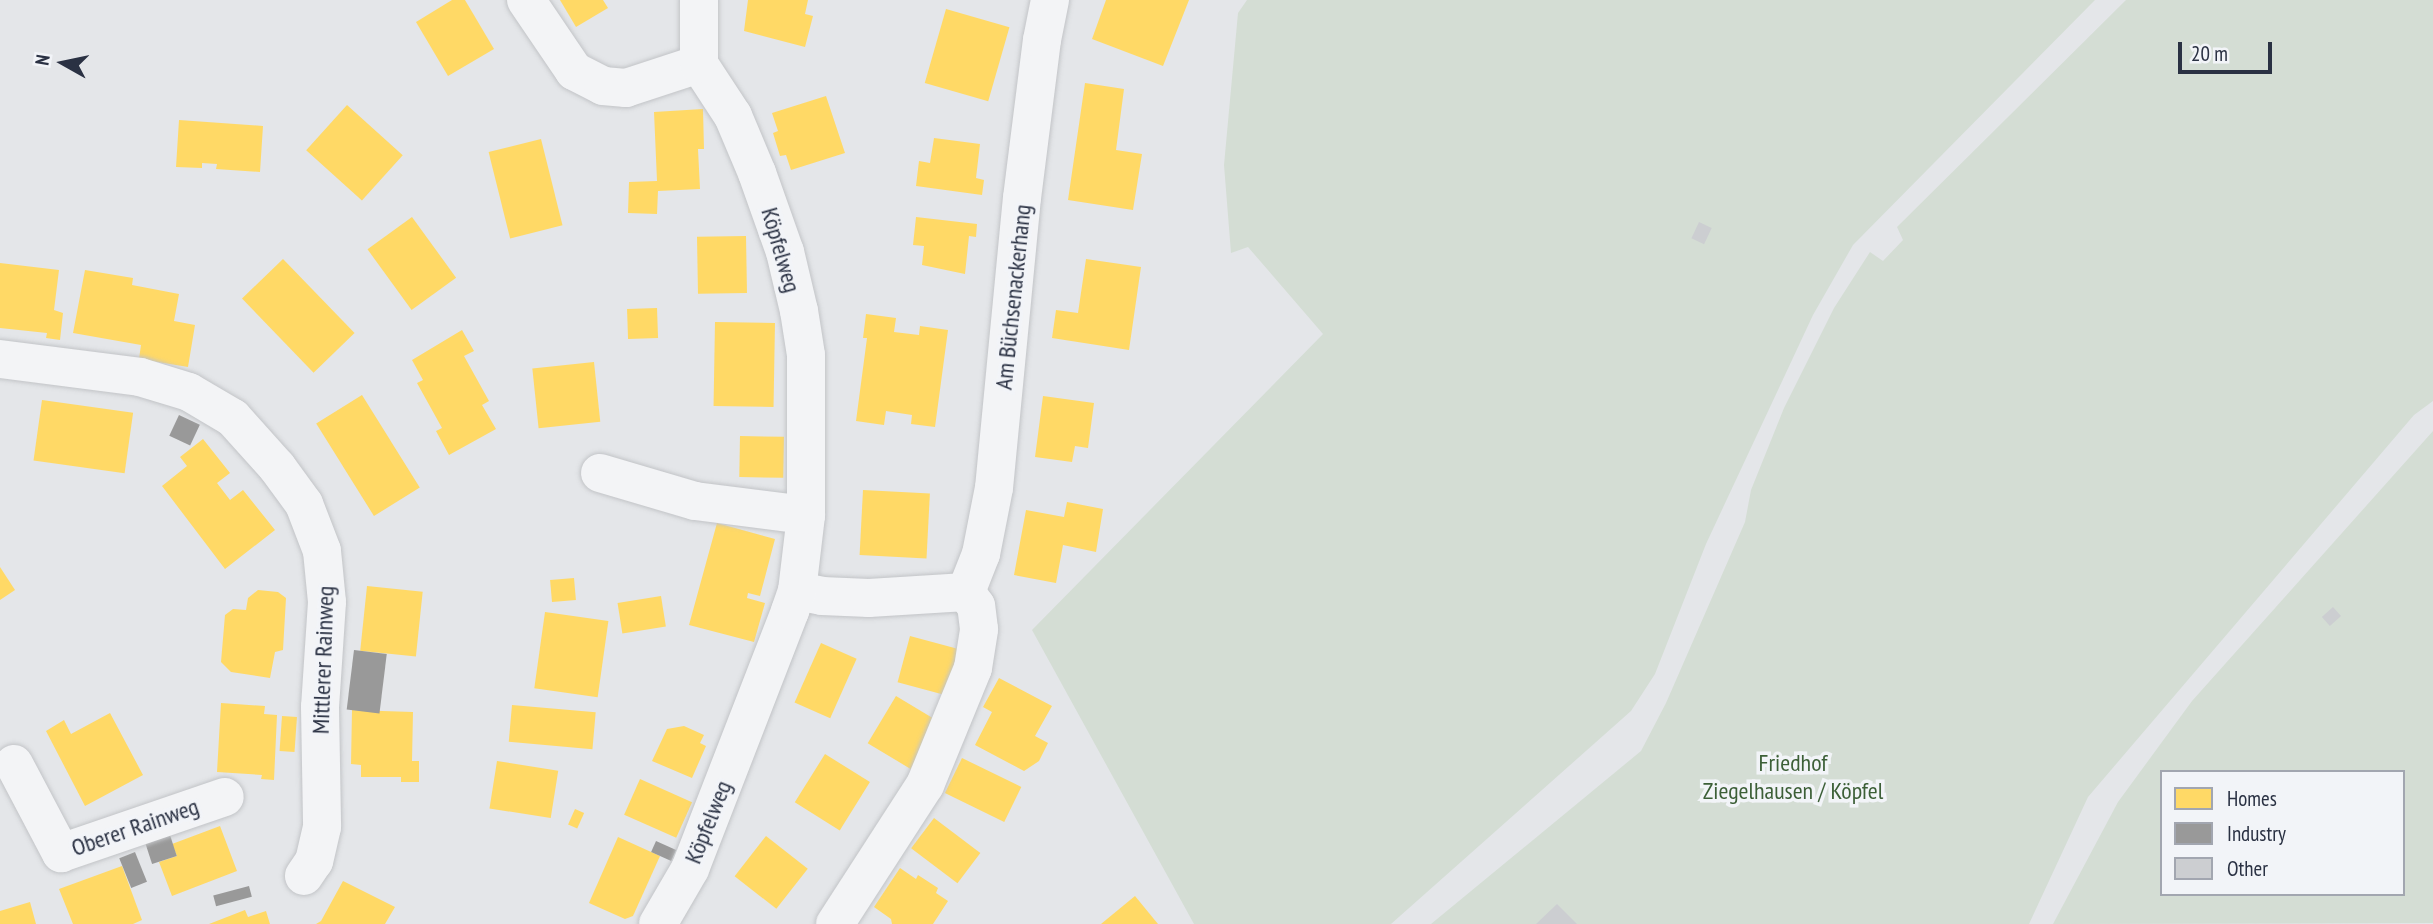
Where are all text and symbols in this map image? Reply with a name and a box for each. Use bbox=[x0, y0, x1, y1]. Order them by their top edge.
north arrow bbox=[28, 28, 98, 98]
scale bar bbox=[2181, 28, 2276, 72]
text: 20 m bbox=[2191, 40, 2228, 67]
text: N bbox=[30, 53, 55, 67]
street label: Am Büchsenackerhang bbox=[989, 203, 1037, 391]
street label: Köpfelweg bbox=[755, 204, 807, 296]
street label: Mittlerer Rainweg bbox=[306, 585, 340, 735]
park label: Friedhof Ziegelhausen / Köpfel bbox=[1703, 749, 1883, 805]
legend bbox=[2160, 770, 2405, 896]
street label: Köpfelweg bbox=[678, 776, 738, 868]
text: Homes bbox=[2227, 785, 2277, 812]
street label: Oberer Rainweg bbox=[68, 792, 202, 862]
text: Industry bbox=[2227, 820, 2286, 847]
text: Other bbox=[2227, 855, 2268, 882]

